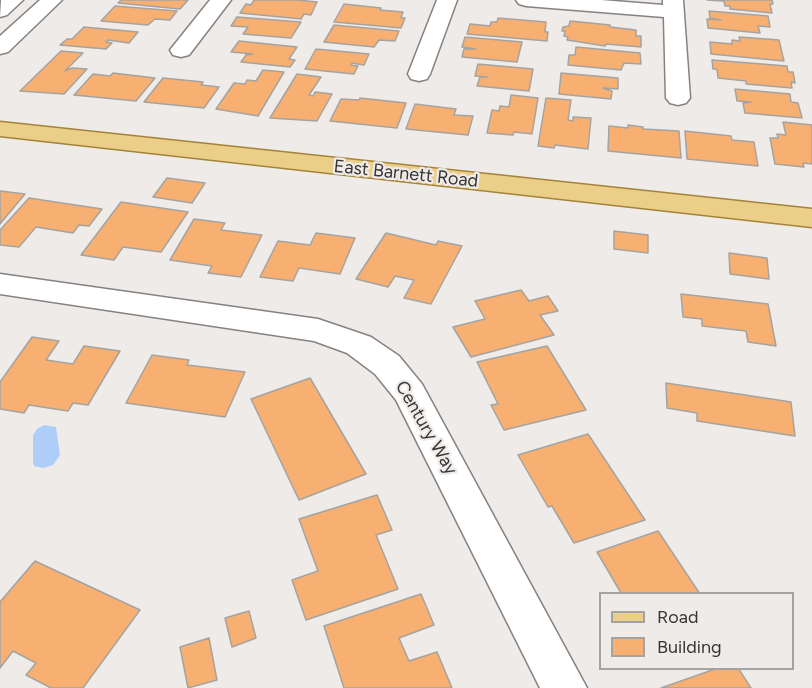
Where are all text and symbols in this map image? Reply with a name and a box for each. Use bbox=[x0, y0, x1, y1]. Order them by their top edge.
street label: East Barnett Road bbox=[333, 156, 479, 192]
street label: Century Way bbox=[390, 377, 462, 479]
legend bbox=[599, 592, 794, 670]
text: Road bbox=[657, 606, 698, 628]
text: Building bbox=[657, 636, 722, 658]

